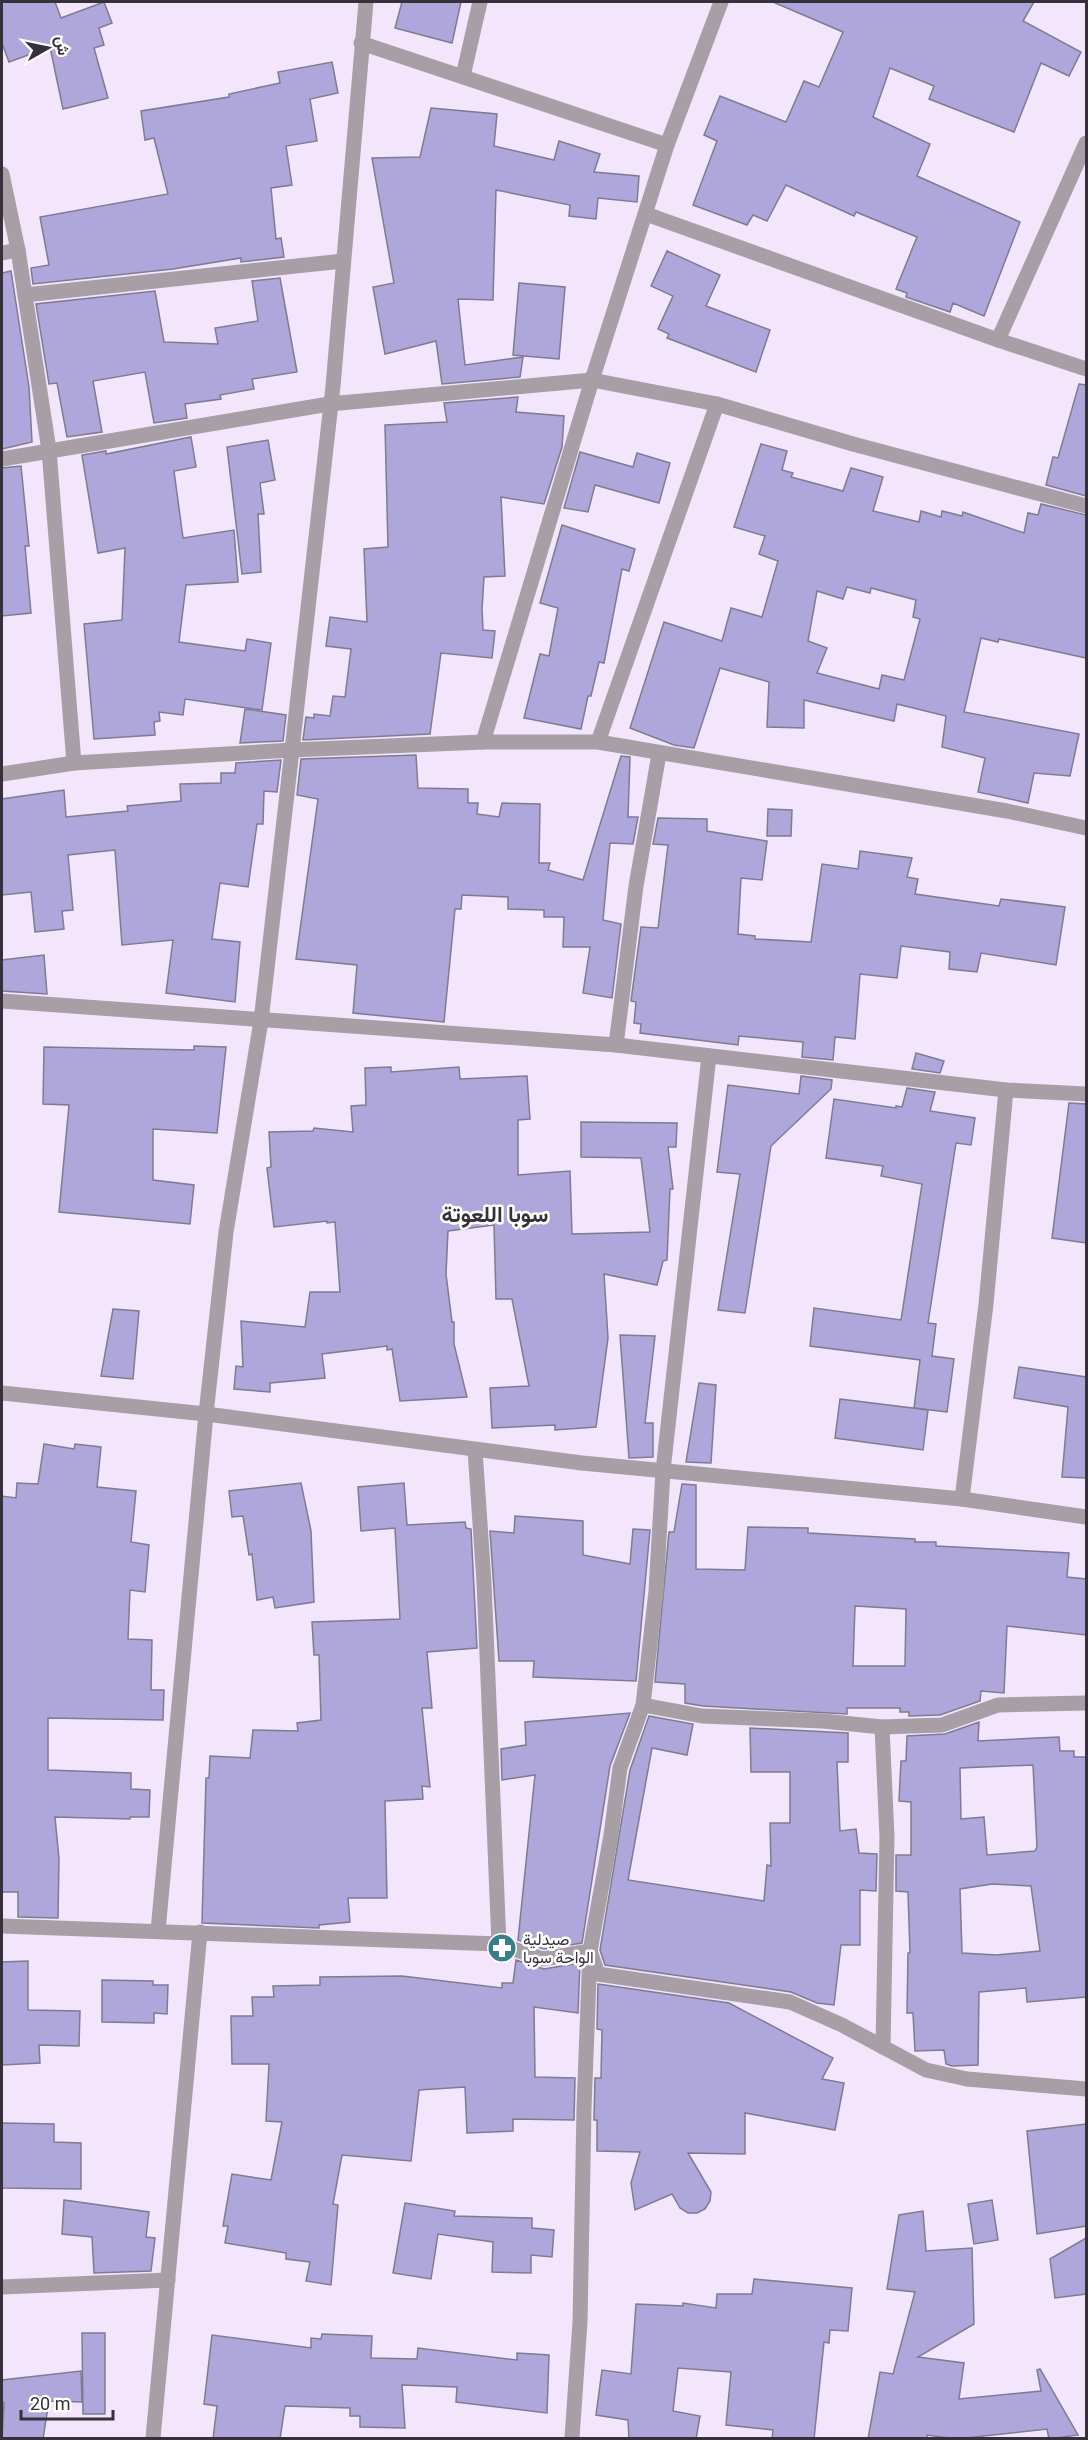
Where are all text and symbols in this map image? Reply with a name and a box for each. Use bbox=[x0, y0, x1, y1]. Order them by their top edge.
north arrow bbox=[18, 18, 78, 78]
text: ش bbox=[51, 35, 73, 57]
district label: سوبا اللعوتة bbox=[442, 1202, 548, 1228]
place label: صيدلية الواحة سوبا bbox=[523, 1930, 594, 1968]
pharmacy icon: صيدلية الواحة سوبا bbox=[486, 1932, 518, 1964]
scale bar bbox=[21, 2383, 112, 2421]
text: 20 m bbox=[30, 2393, 70, 2414]

